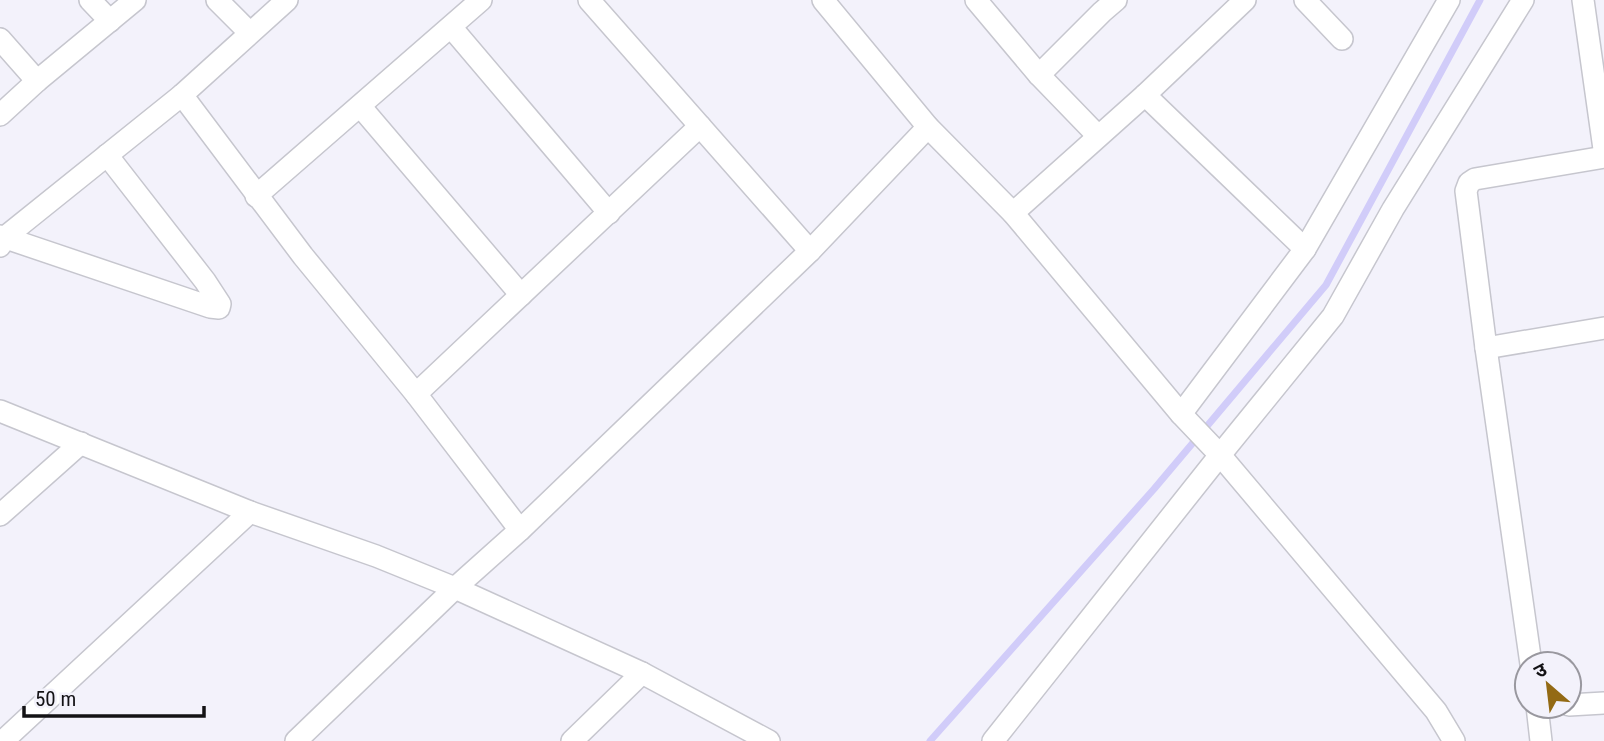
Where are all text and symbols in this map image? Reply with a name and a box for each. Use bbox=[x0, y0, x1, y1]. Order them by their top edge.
north arrow bbox=[1513, 650, 1583, 720]
text: उ bbox=[1530, 657, 1551, 683]
scale bar bbox=[24, 674, 205, 718]
text: 50 m bbox=[35, 687, 76, 711]

